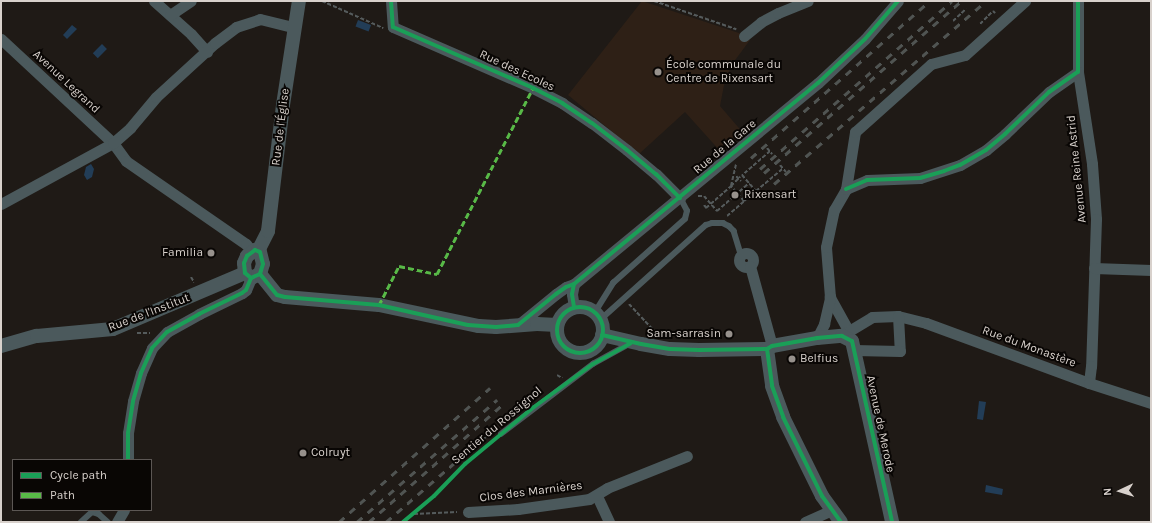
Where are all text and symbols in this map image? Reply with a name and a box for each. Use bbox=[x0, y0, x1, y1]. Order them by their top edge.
street label: Avenue Legrand bbox=[30, 47, 102, 117]
street label: Rue des Ecoles bbox=[477, 47, 557, 95]
place label: École communale du Centre de Rixensart bbox=[666, 58, 781, 86]
marker: École communale du Centre de Rixensart bbox=[653, 67, 663, 77]
street label: Rue de l'Église bbox=[269, 88, 293, 166]
street label: Avenue Reine Astrid bbox=[1064, 114, 1090, 224]
street label: Rue de la Gare bbox=[691, 117, 759, 177]
place label: Rixensart bbox=[744, 188, 796, 202]
marker: Rixensart bbox=[729, 189, 741, 201]
place label: Familia bbox=[162, 246, 203, 260]
marker: Familia bbox=[206, 248, 216, 258]
street label: Rue de l'Institut bbox=[106, 291, 192, 335]
street label: Rue du Monastère bbox=[980, 323, 1078, 371]
place label: Sam-sarrasin bbox=[646, 327, 721, 341]
marker: Sam-sarrasin bbox=[724, 329, 734, 339]
place label: Belfius bbox=[800, 352, 838, 366]
marker: Belfius bbox=[787, 354, 797, 364]
street label: Avenue de Merode bbox=[863, 374, 897, 474]
street label: Sentier du Rossignol bbox=[449, 384, 545, 468]
place label: Colruyt bbox=[311, 446, 350, 460]
marker: Colruyt bbox=[298, 448, 308, 458]
legend bbox=[12, 459, 152, 511]
text: Cycle path bbox=[50, 468, 107, 482]
north arrow bbox=[1100, 471, 1140, 511]
street label: Clos des Marnières bbox=[479, 479, 583, 505]
text: N bbox=[1101, 487, 1114, 496]
text: Path bbox=[50, 488, 75, 502]

